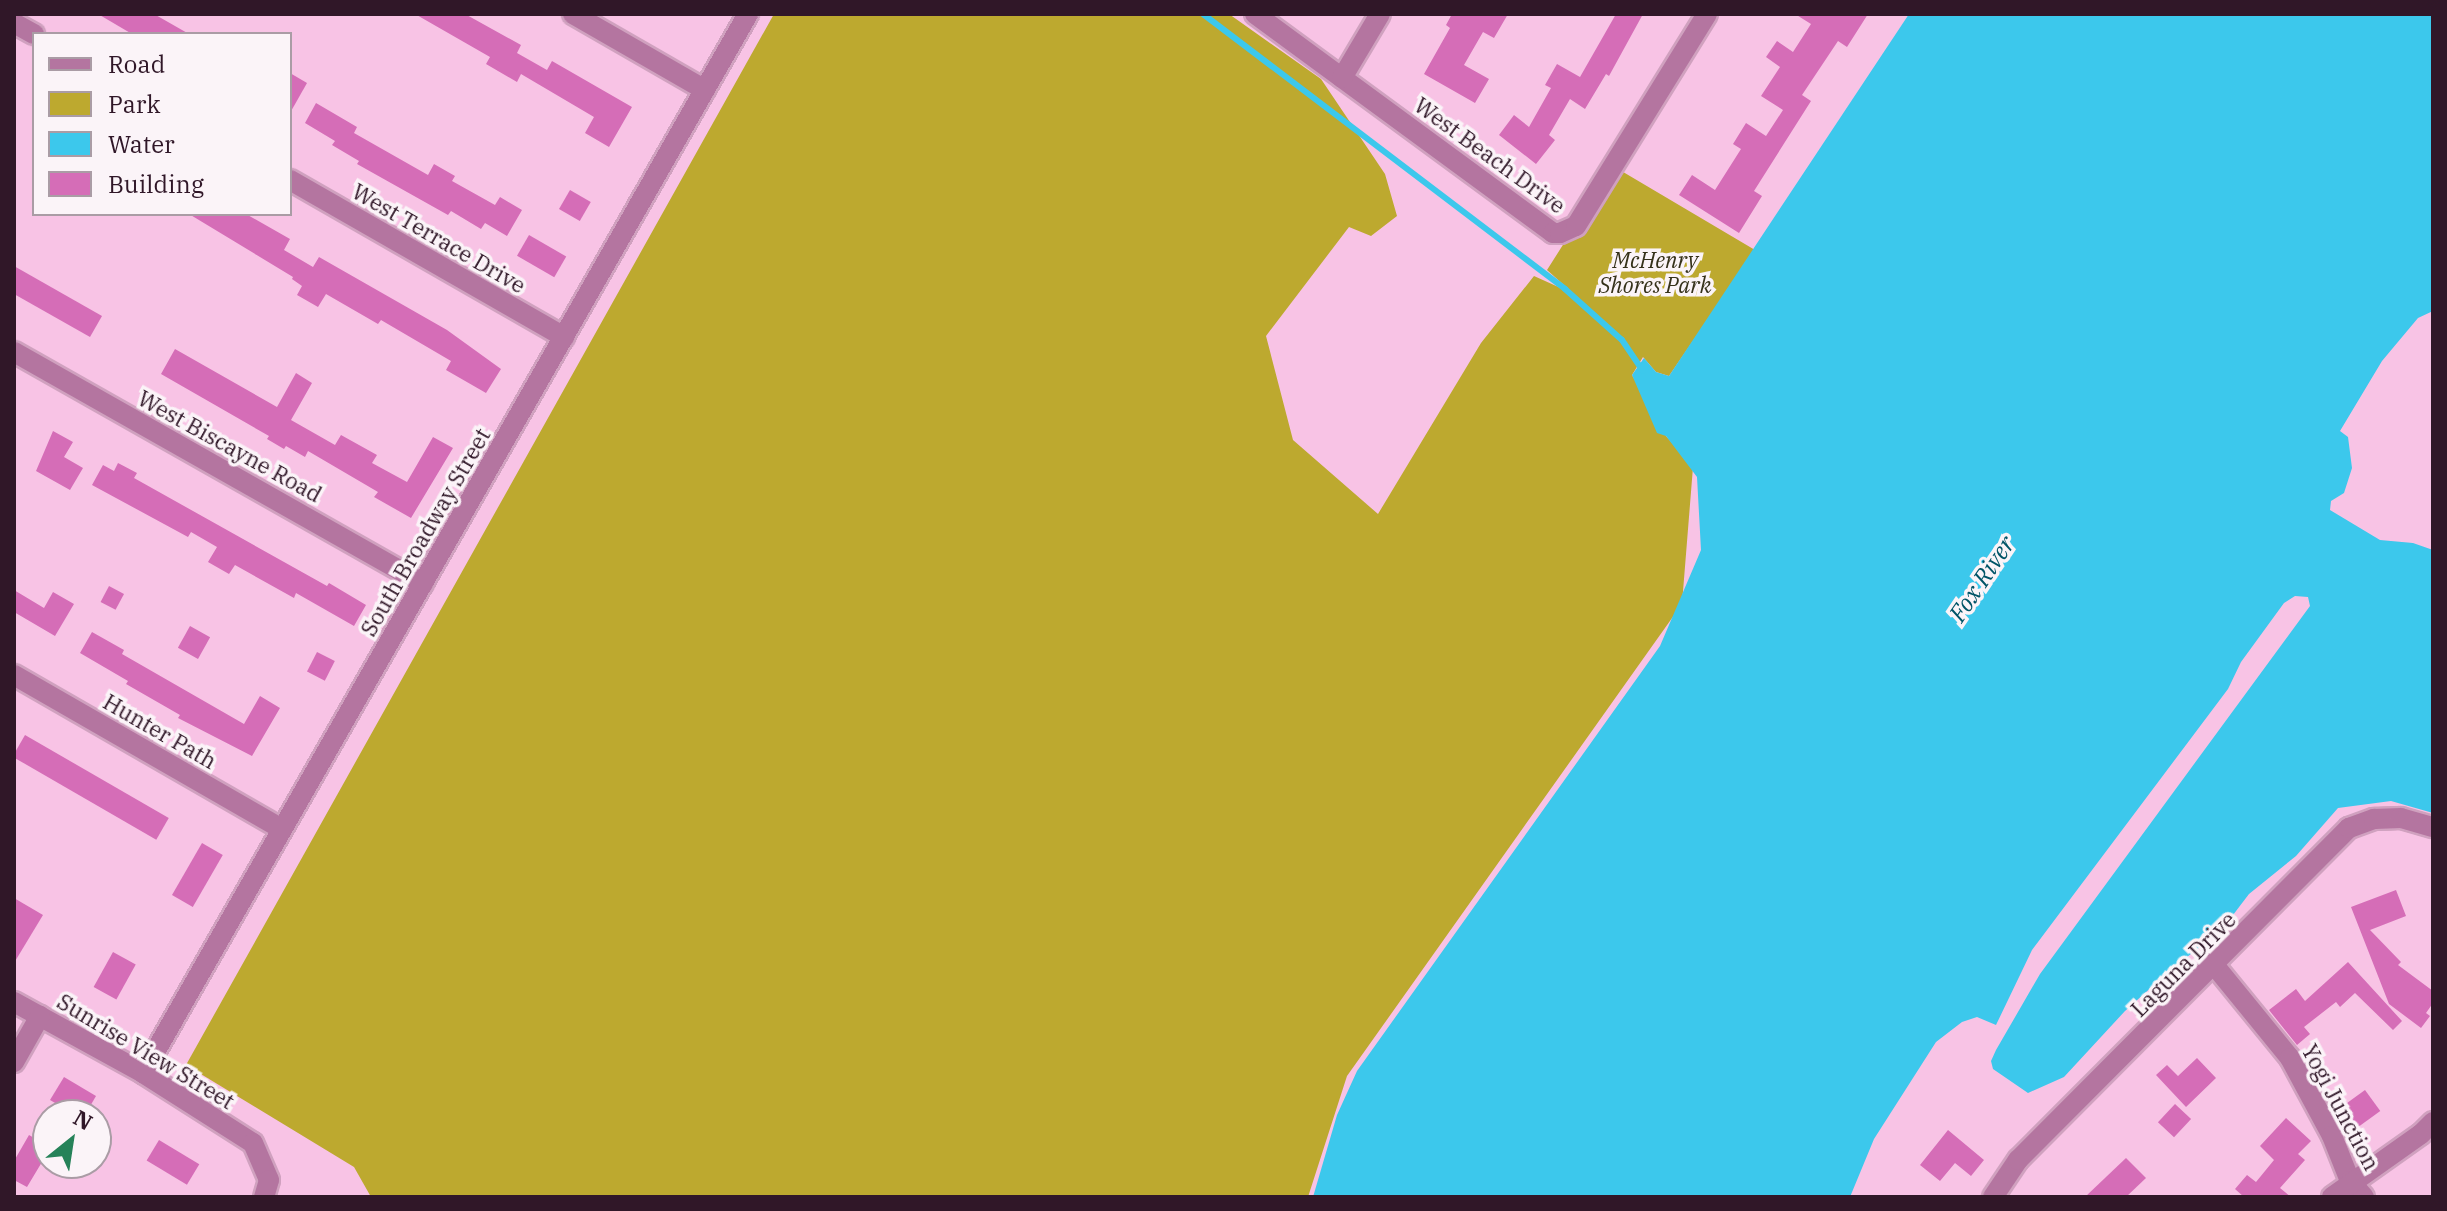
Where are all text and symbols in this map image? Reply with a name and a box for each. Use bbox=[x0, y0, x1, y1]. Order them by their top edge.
legend bbox=[32, 32, 292, 216]
text: Road bbox=[108, 48, 165, 80]
text: Park bbox=[108, 88, 160, 120]
street label: West Beach Drive bbox=[1409, 91, 1571, 219]
text: Water bbox=[108, 128, 175, 160]
text: Building bbox=[108, 168, 204, 200]
street label: West Terrace Drive bbox=[348, 178, 530, 298]
park label: McHenry Shores Park bbox=[1599, 246, 1711, 298]
street label: West Biscayne Road bbox=[133, 384, 327, 508]
street label: South Broadway Street bbox=[355, 423, 495, 641]
water label: Fox River bbox=[1943, 531, 2021, 627]
street label: Hunter Path bbox=[99, 688, 221, 774]
street label: Laguna Drive bbox=[2125, 906, 2241, 1022]
street label: Sunrise View Street bbox=[53, 988, 239, 1114]
street label: Yogi Junction bbox=[2297, 1039, 2385, 1175]
north arrow bbox=[32, 1099, 112, 1179]
text: N bbox=[68, 1103, 98, 1136]

